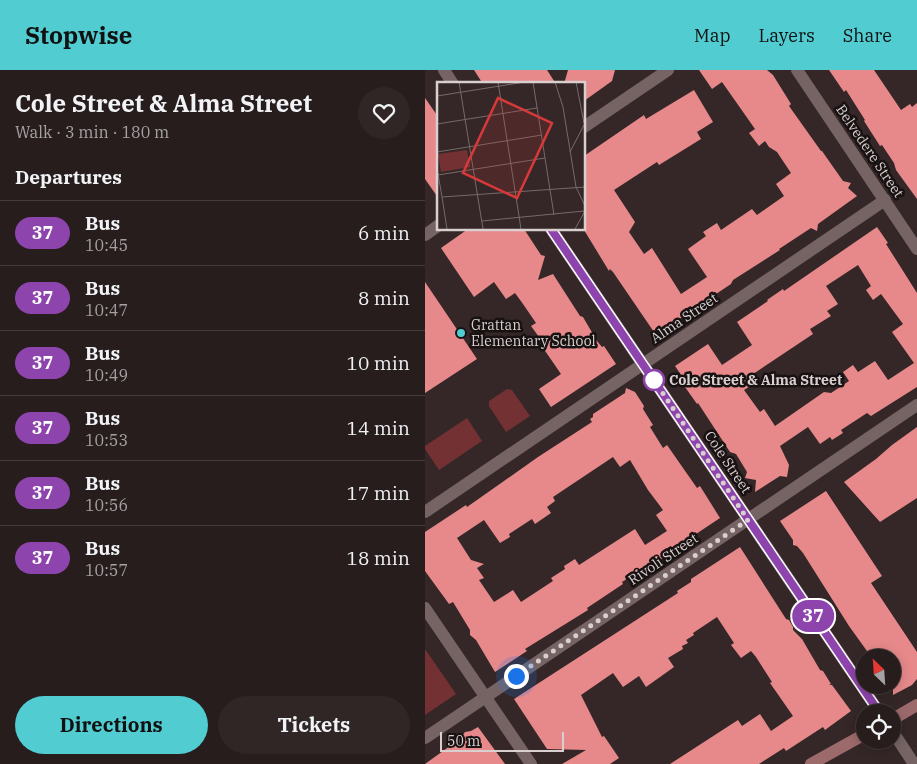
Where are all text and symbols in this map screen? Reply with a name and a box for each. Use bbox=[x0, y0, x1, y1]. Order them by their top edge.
text: Stopwise bbox=[25, 19, 132, 51]
text: Map bbox=[694, 24, 731, 47]
text: Layers bbox=[759, 24, 815, 47]
text: Share bbox=[843, 24, 892, 47]
inset map bbox=[437, 82, 585, 230]
text: Cole Street & Alma Street bbox=[15, 87, 312, 119]
button: heart bbox=[358, 87, 410, 139]
street label: Belvedere Street bbox=[832, 101, 908, 201]
text: Walk · 3 min · 180 m bbox=[15, 122, 169, 142]
text: Departures bbox=[15, 165, 122, 189]
text: Bus bbox=[85, 211, 120, 235]
text: 37 bbox=[32, 221, 53, 244]
text: 6 min bbox=[358, 221, 410, 245]
text: 10:45 bbox=[85, 235, 128, 255]
text: Bus bbox=[85, 276, 120, 300]
text: 37 bbox=[32, 286, 53, 309]
text: 8 min bbox=[358, 286, 410, 310]
street label: Alma Street bbox=[647, 289, 721, 347]
text: 10:47 bbox=[85, 300, 128, 320]
place label: Grattan Elementary School bbox=[471, 316, 596, 350]
marker: Grattan Elementary School bbox=[455, 327, 467, 339]
text: Bus bbox=[85, 341, 120, 365]
text: 37 bbox=[32, 351, 53, 374]
text: 10 min bbox=[347, 351, 410, 375]
text: 10:49 bbox=[85, 365, 128, 385]
marker: Cole Street & Alma Street bbox=[643, 369, 665, 391]
place label: Cole Street & Alma Street bbox=[669, 371, 842, 389]
text: Bus bbox=[85, 406, 120, 430]
text: 37 bbox=[32, 416, 53, 439]
text: 14 min bbox=[347, 416, 410, 440]
street label: Cole Street bbox=[701, 427, 755, 497]
text: 10:53 bbox=[85, 430, 128, 450]
text: Bus bbox=[85, 471, 120, 495]
text: 37 bbox=[32, 481, 53, 504]
text: 17 min bbox=[347, 481, 410, 505]
text: 10:56 bbox=[85, 495, 128, 515]
street label: Rivoli Street bbox=[625, 529, 701, 589]
text: Bus bbox=[85, 536, 120, 560]
text: 37 bbox=[32, 546, 53, 569]
text: 18 min bbox=[347, 546, 410, 570]
text: 10:57 bbox=[85, 560, 128, 580]
line badge: 37 bbox=[791, 600, 835, 632]
text: 37 bbox=[802, 604, 824, 627]
north arrow bbox=[856, 649, 901, 694]
map controls bbox=[856, 649, 901, 749]
your location bbox=[504, 664, 529, 689]
button: Directions bbox=[15, 696, 208, 754]
button: Tickets bbox=[218, 696, 410, 754]
button: locate bbox=[856, 704, 901, 749]
scale bar bbox=[440, 729, 564, 752]
text: 50 m bbox=[447, 732, 480, 750]

